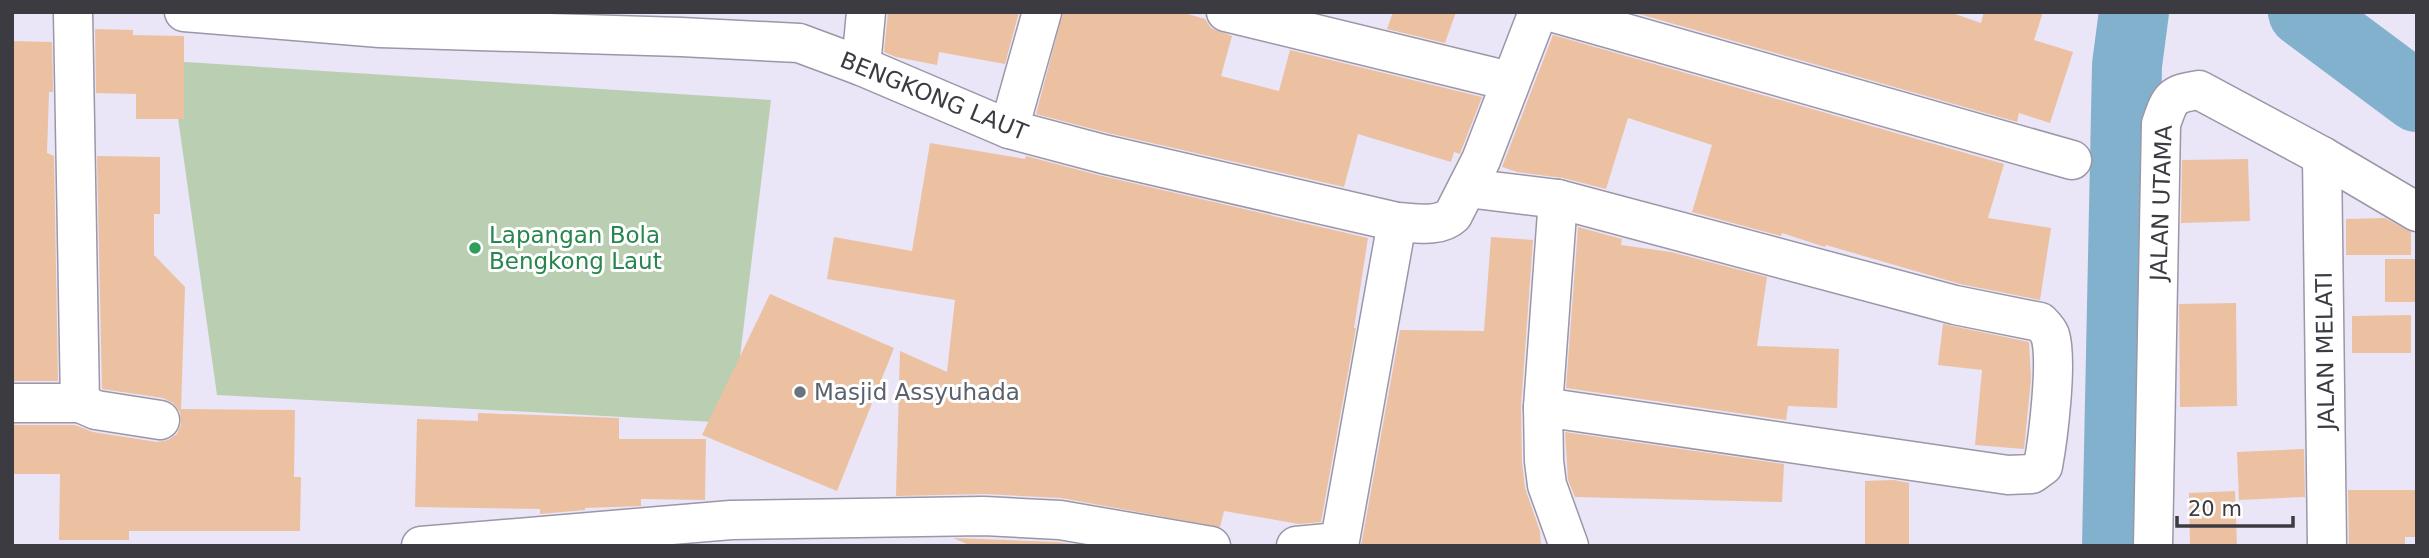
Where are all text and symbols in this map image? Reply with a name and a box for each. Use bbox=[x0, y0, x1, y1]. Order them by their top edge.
street label: BENGKONG LAUT bbox=[837, 47, 1032, 146]
street label: JALAN UTAMA bbox=[2145, 124, 2177, 283]
place label: Lapangan Bola Bengkong Laut bbox=[489, 222, 662, 274]
marker: Lapangan Bola Bengkong Laut bbox=[467, 240, 483, 256]
street label: JALAN MELATI bbox=[2311, 272, 2339, 432]
place label: Masjid Assyuhada bbox=[814, 379, 1020, 405]
marker: Masjid Assyuhada bbox=[792, 384, 808, 400]
scale bar bbox=[2177, 484, 2292, 528]
text: 20 m bbox=[2188, 497, 2242, 521]

